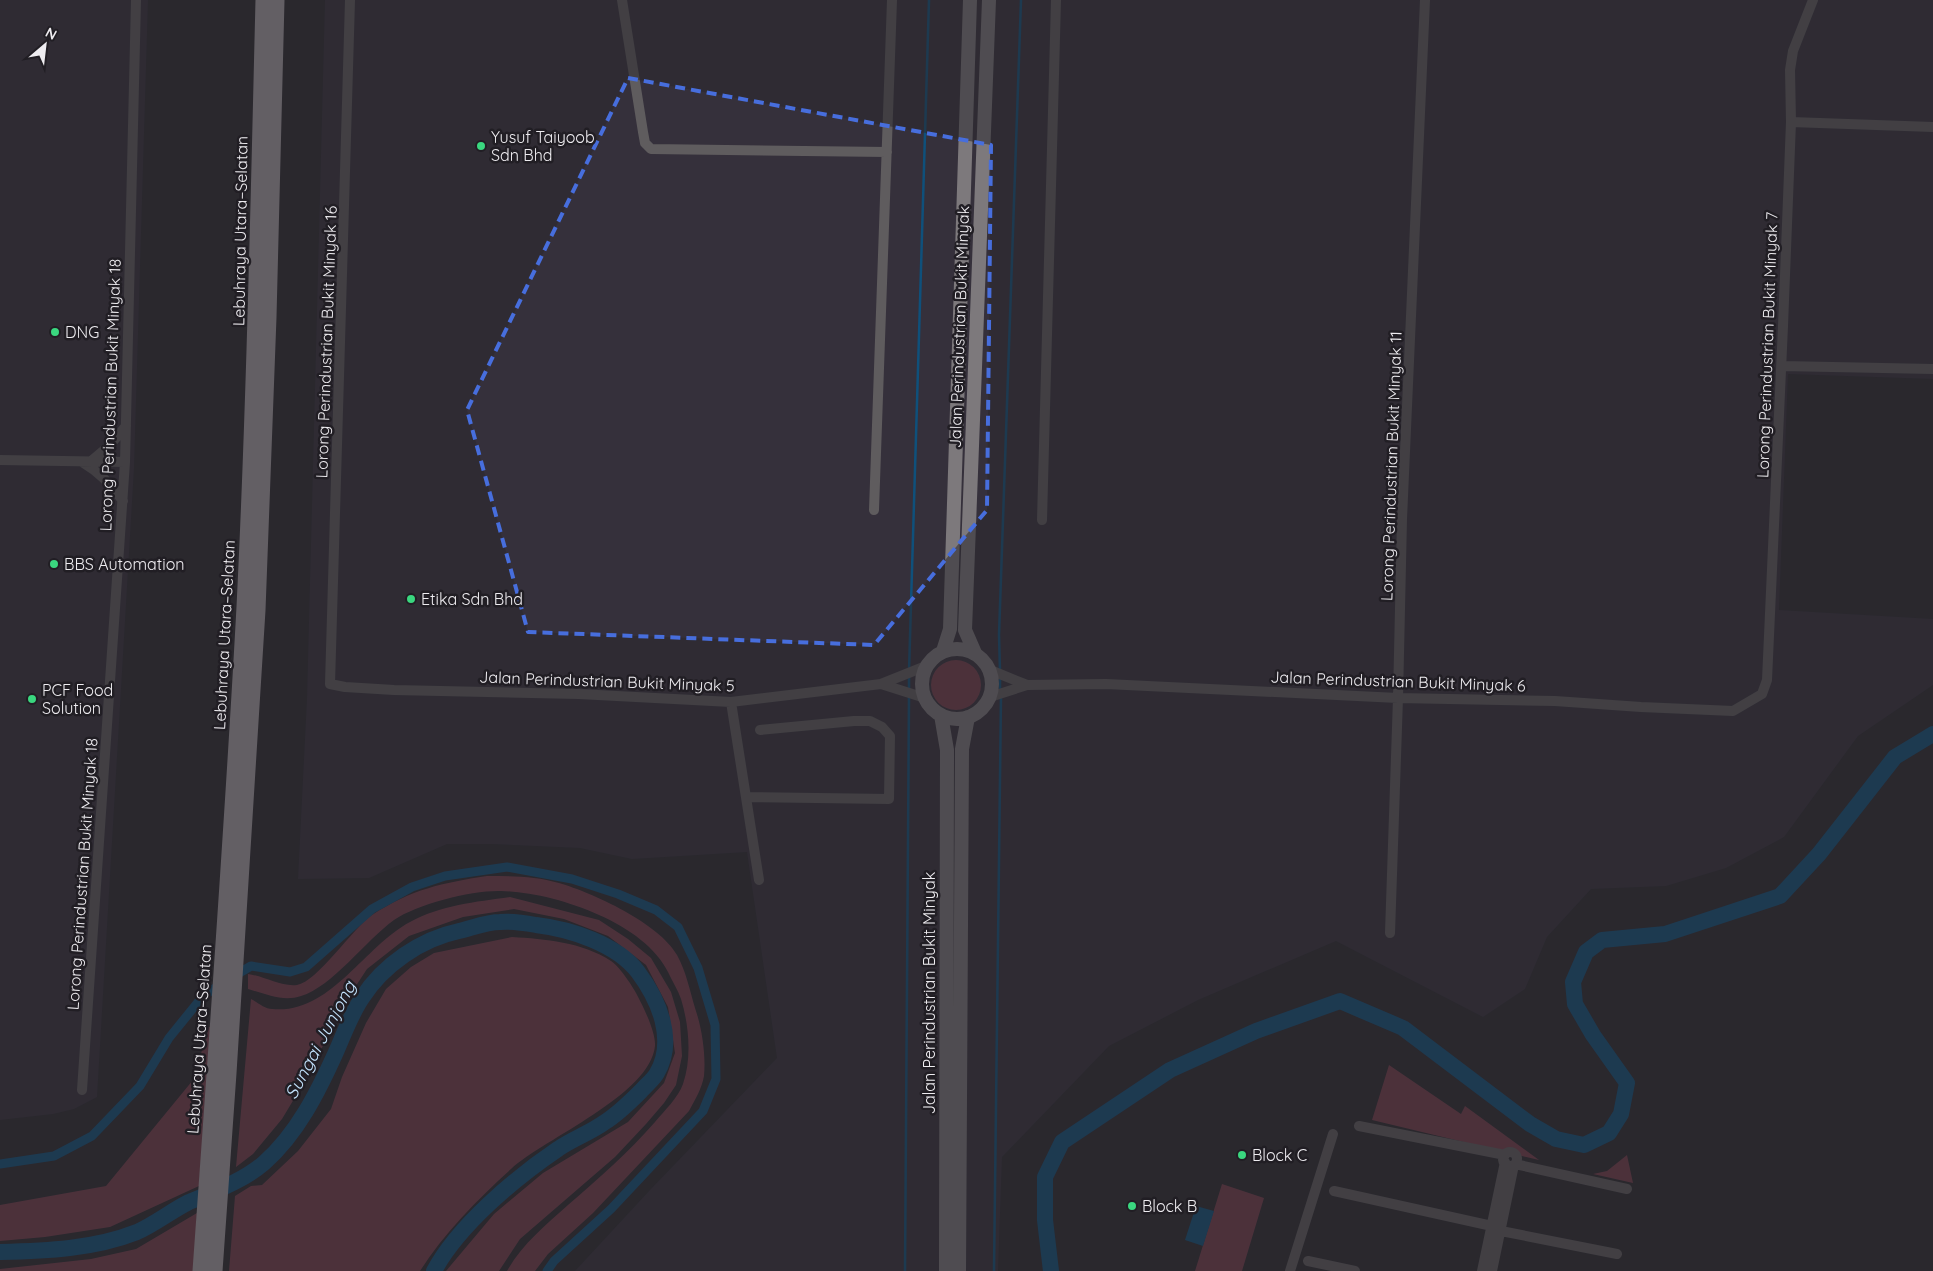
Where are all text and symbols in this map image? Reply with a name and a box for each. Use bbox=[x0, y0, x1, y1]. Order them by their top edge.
north arrow bbox=[20, 20, 70, 70]
text: N bbox=[42, 23, 60, 44]
place label: Yusuf Taiyoob Sdn Bhd bbox=[491, 127, 595, 165]
street label: Lebuhraya Utara–Selatan bbox=[228, 136, 252, 326]
marker: Yusuf Taiyoob Sdn Bhd bbox=[475, 140, 487, 152]
street label: Lorong Perindustrian Bukit Minyak 16 bbox=[311, 205, 341, 479]
street label: Jalan Perindustrian Bukit Minyak bbox=[945, 206, 973, 448]
street label: Lorong Perindustrian Bukit Minyak 7 bbox=[1752, 212, 1782, 478]
street label: Lorong Perindustrian Bukit Minyak 18 bbox=[95, 258, 125, 532]
place label: DNG bbox=[65, 322, 99, 342]
marker: DNG bbox=[49, 326, 61, 338]
street label: Lorong Perindustrian Bukit Minyak 11 bbox=[1376, 331, 1406, 601]
street label: Lebuhraya Utara–Selatan bbox=[209, 539, 239, 731]
place label: BBS Automation bbox=[64, 554, 185, 574]
marker: BBS Automation bbox=[48, 558, 60, 570]
place label: Etika Sdn Bhd bbox=[421, 589, 523, 609]
marker: Etika Sdn Bhd bbox=[405, 593, 417, 605]
street label: Jalan Perindustrian Bukit Minyak 5 bbox=[479, 667, 735, 695]
street label: Jalan Perindustrian Bukit Minyak 6 bbox=[1270, 667, 1526, 695]
place label: PCF Food Solution bbox=[42, 680, 113, 718]
marker: PCF Food Solution bbox=[26, 693, 38, 705]
street label: Lorong Perindustrian Bukit Minyak 18 bbox=[63, 737, 101, 1011]
street label: Jalan Perindustrian Bukit Minyak bbox=[919, 872, 939, 1114]
street label: Lebuhraya Utara–Selatan bbox=[182, 943, 216, 1135]
water label: Sungai Junjong bbox=[279, 976, 361, 1103]
place label: Block C bbox=[1252, 1145, 1307, 1165]
marker: Block C bbox=[1236, 1149, 1248, 1161]
place label: Block B bbox=[1142, 1196, 1197, 1216]
marker: Block B bbox=[1126, 1200, 1138, 1212]

